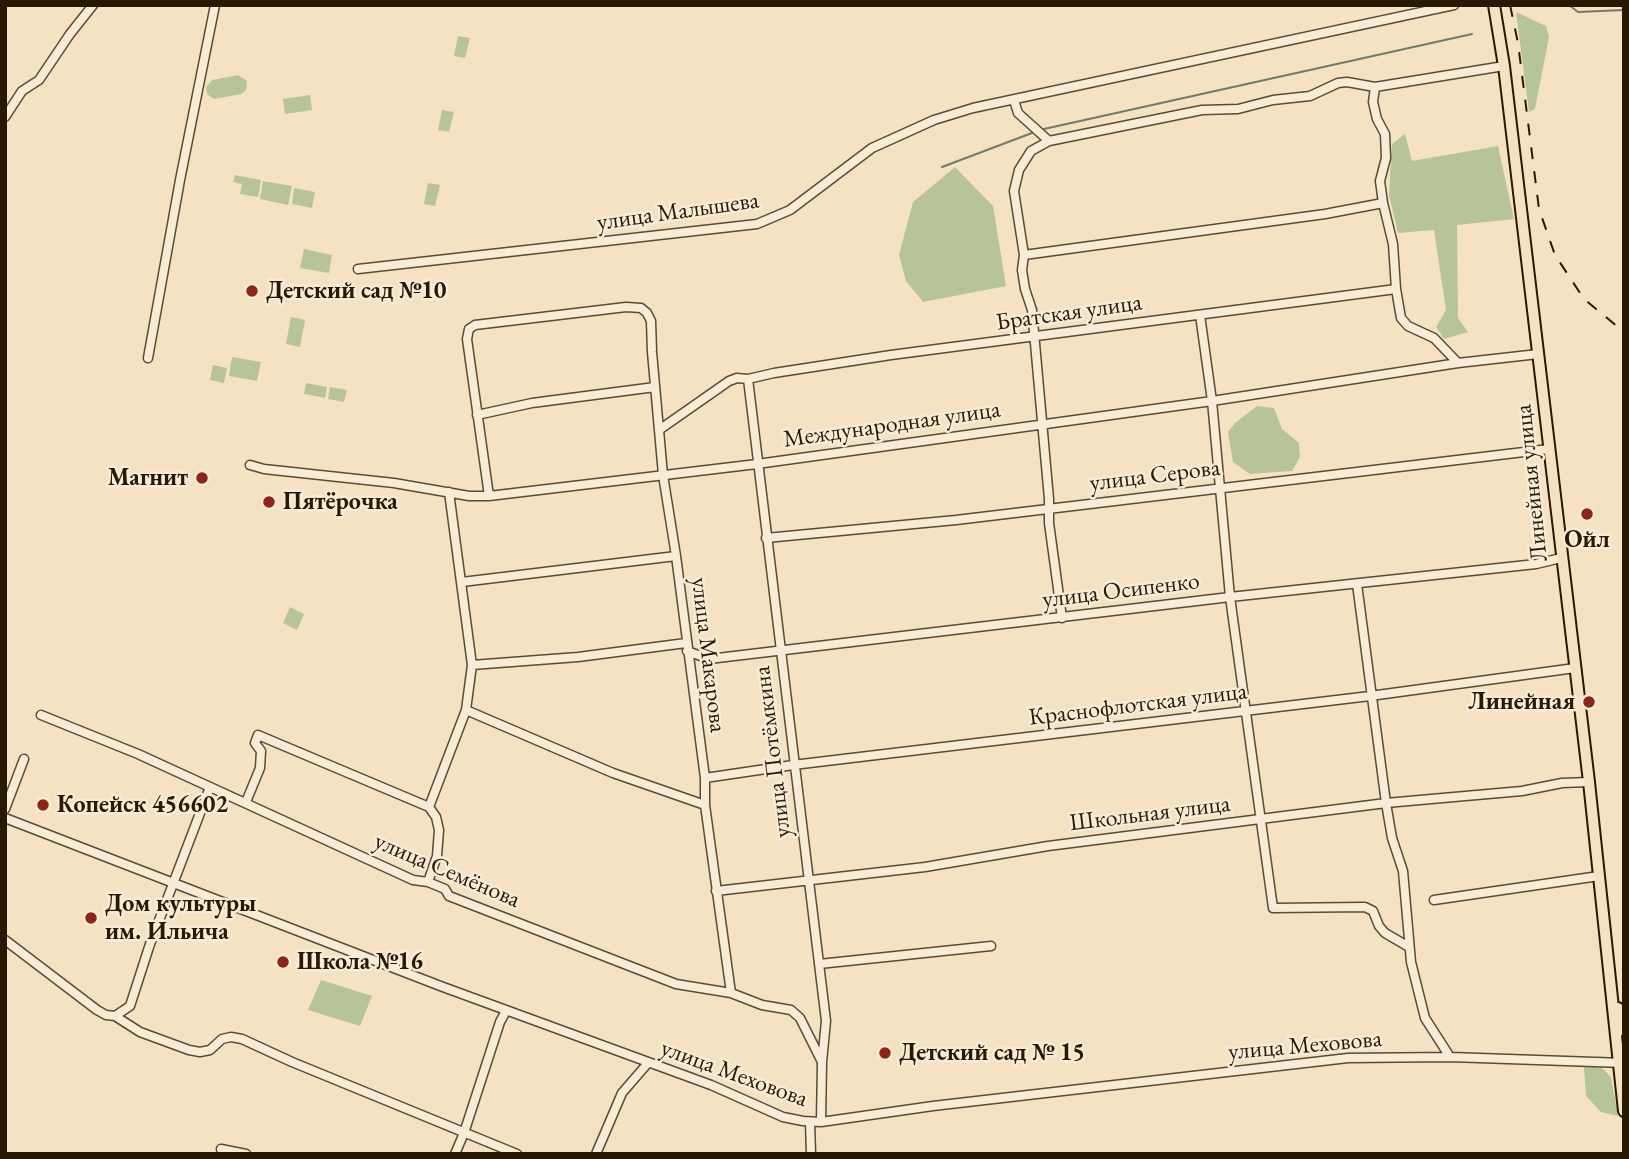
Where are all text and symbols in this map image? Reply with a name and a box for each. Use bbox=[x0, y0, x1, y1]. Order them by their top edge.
street label: улица Малышева bbox=[595, 186, 761, 238]
place label: Детский сад №10 bbox=[266, 277, 446, 305]
marker: Детский сад №10 bbox=[244, 283, 260, 299]
street label: Братская улица bbox=[994, 289, 1144, 337]
street label: Международная улица bbox=[782, 396, 1002, 454]
street label: Линейная улица bbox=[1509, 403, 1555, 563]
street label: улица Серова bbox=[1088, 454, 1222, 498]
place label: Магнит bbox=[108, 464, 188, 492]
marker: Магнит bbox=[194, 470, 210, 486]
place label: Пятёрочка bbox=[283, 488, 398, 516]
marker: Пятёрочка bbox=[261, 494, 277, 510]
marker: Ойл bbox=[1579, 506, 1595, 522]
place label: Ойл bbox=[1564, 526, 1610, 554]
street label: улица Осипенко bbox=[1041, 567, 1201, 615]
street label: улица Макарова bbox=[684, 576, 732, 734]
street label: улица Потёмкина bbox=[748, 664, 798, 840]
street label: Краснофлотская улица bbox=[1027, 677, 1249, 733]
place label: Линейная bbox=[1468, 688, 1575, 716]
marker: Линейная bbox=[1581, 694, 1597, 710]
street label: Школьная улица bbox=[1068, 790, 1232, 838]
place label: Копейск 456602 bbox=[57, 791, 228, 819]
marker: Копейск 456602 bbox=[35, 797, 51, 813]
street label: улица Семёнова bbox=[370, 827, 524, 915]
place label: Дом культуры им. Ильича bbox=[105, 890, 256, 946]
marker: Дом культуры им. Ильича bbox=[83, 910, 99, 926]
place label: Школа №16 bbox=[297, 948, 423, 976]
marker: Школа №16 bbox=[275, 954, 291, 970]
street label: улица Меховова bbox=[1227, 1025, 1383, 1067]
street label: улица Меховова bbox=[657, 1034, 811, 1114]
place label: Детский сад № 15 bbox=[899, 1039, 1085, 1067]
marker: Детский сад № 15 bbox=[877, 1045, 893, 1061]

